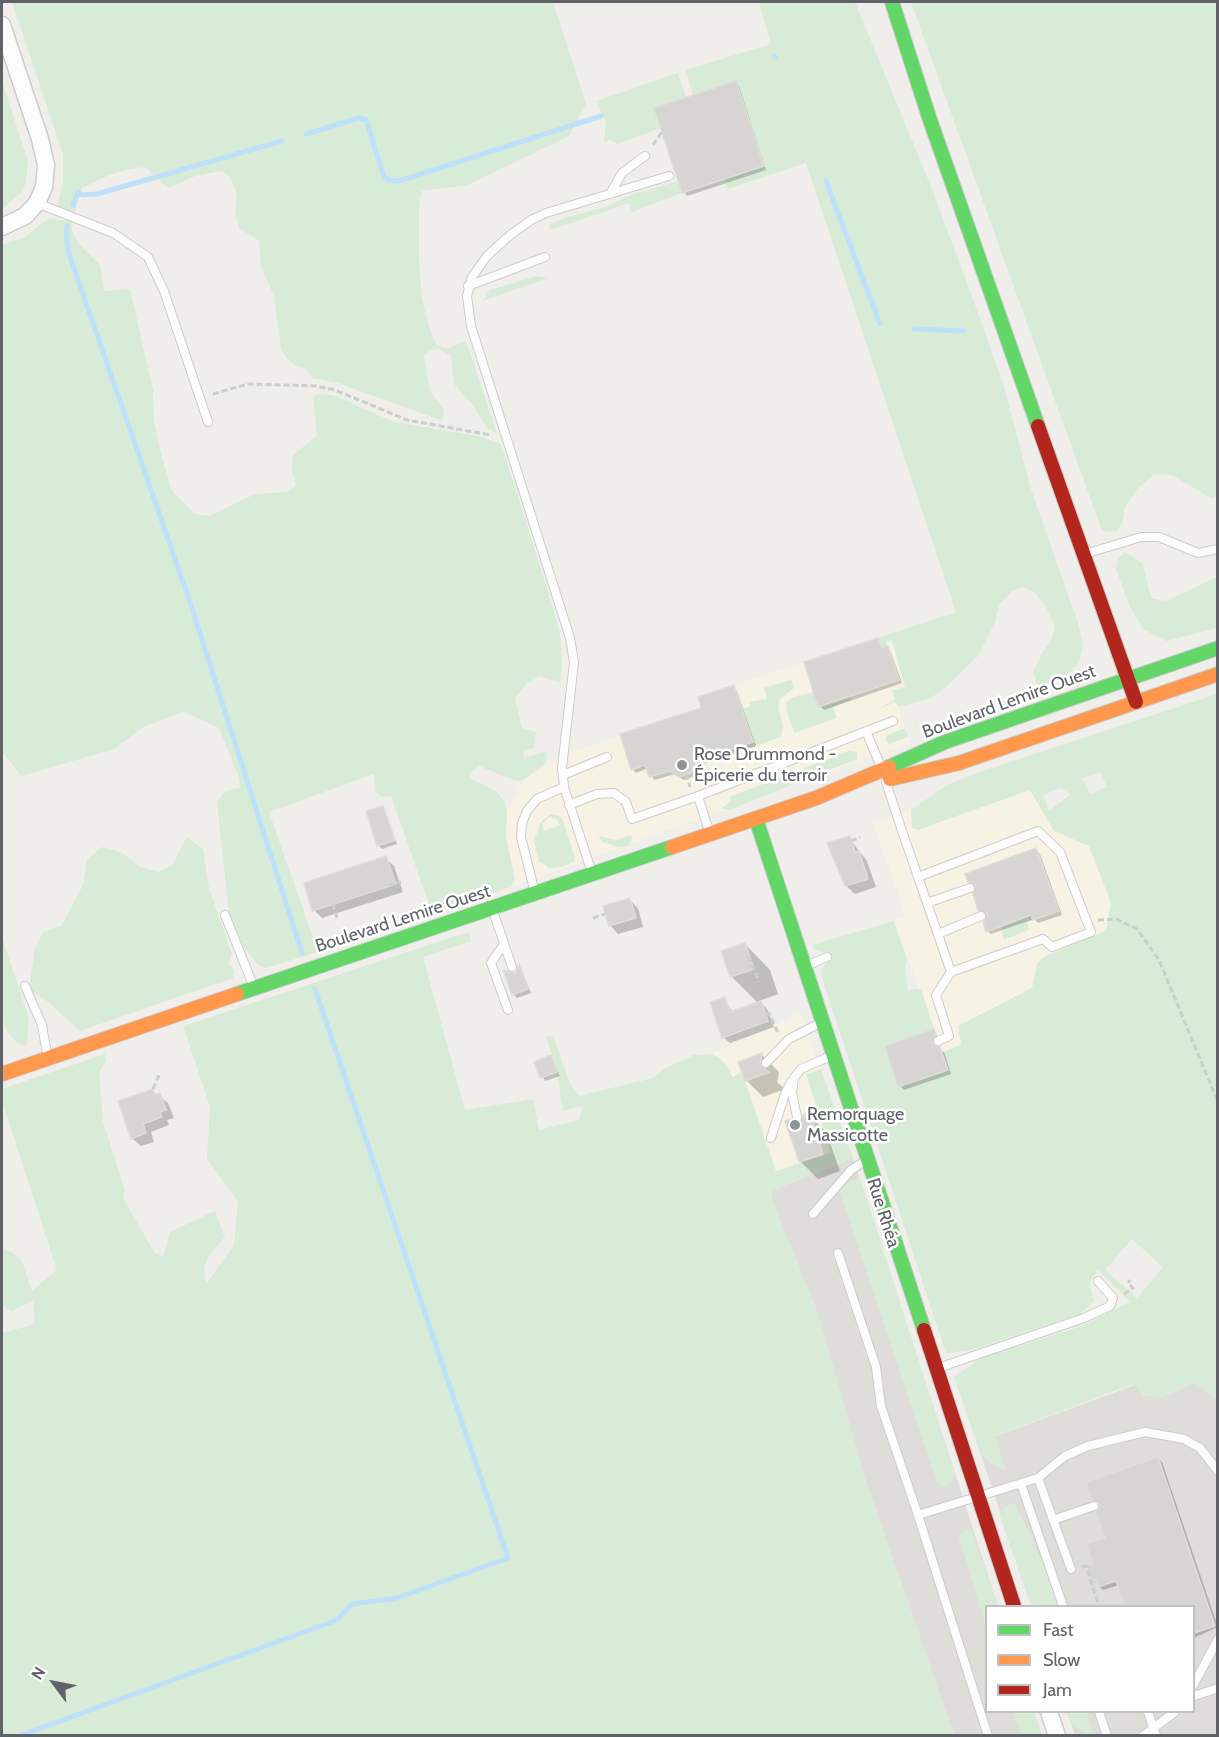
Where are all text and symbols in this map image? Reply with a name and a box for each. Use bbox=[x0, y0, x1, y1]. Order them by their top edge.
street label: Boulevard Lemire Ouest bbox=[920, 661, 1098, 743]
place label: Rose Drummond - Épicerie du terroir bbox=[694, 744, 836, 786]
marker: Rose Drummond - Épicerie du terroir bbox=[675, 758, 689, 772]
street label: Boulevard Lemire Ouest bbox=[313, 881, 493, 957]
place label: Remorquage Massicotte bbox=[807, 1104, 904, 1146]
marker: Remorquage Massicotte bbox=[788, 1118, 802, 1132]
street label: Rue Rhéa bbox=[862, 1176, 904, 1250]
legend bbox=[985, 1605, 1195, 1713]
text: Fast bbox=[1043, 1619, 1074, 1641]
text: Slow bbox=[1043, 1649, 1080, 1671]
north arrow bbox=[24, 1653, 84, 1713]
text: N bbox=[27, 1663, 49, 1683]
text: Jam bbox=[1043, 1679, 1072, 1701]

